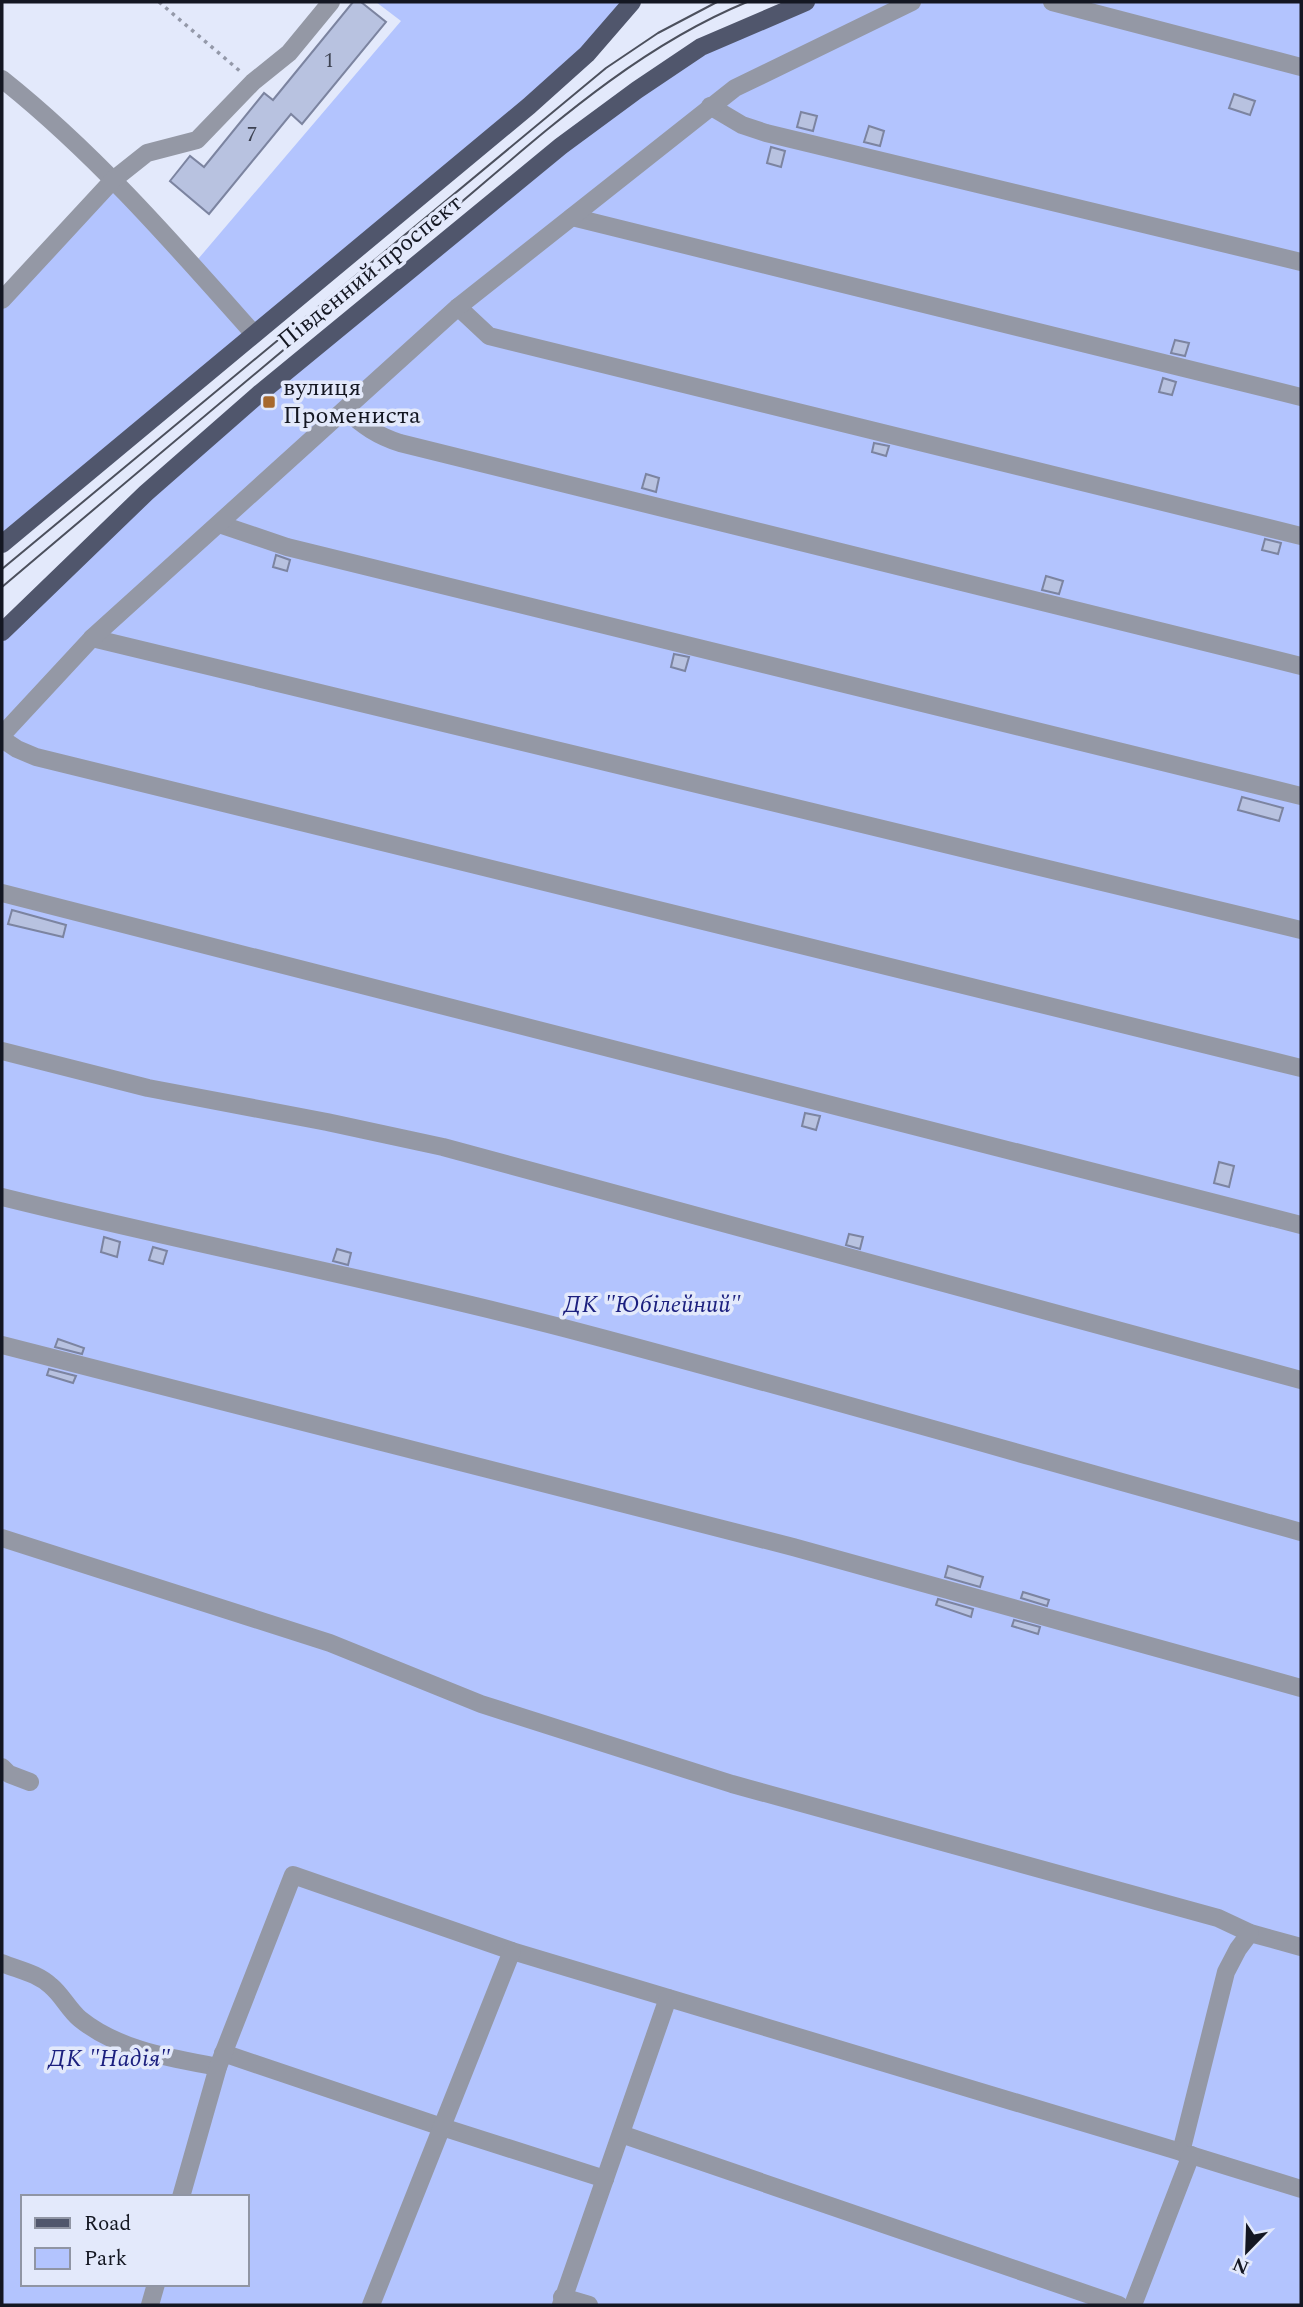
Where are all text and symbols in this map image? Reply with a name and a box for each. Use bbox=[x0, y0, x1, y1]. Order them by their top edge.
house number: 1 bbox=[324, 45, 334, 77]
house number: 7 bbox=[247, 119, 257, 151]
street label: Південний проспект bbox=[270, 186, 470, 358]
place label: вулиця Промениста bbox=[283, 370, 421, 434]
marker: вулиця Промениста bbox=[261, 394, 277, 410]
park label: ДК "Юбілейний" bbox=[563, 1287, 741, 1323]
park label: ДК "Надія" bbox=[47, 2041, 170, 2077]
legend bbox=[21, 2195, 248, 2286]
text: Road bbox=[84, 2208, 131, 2240]
north arrow bbox=[1212, 2216, 1282, 2286]
text: Park bbox=[84, 2243, 128, 2275]
text: N bbox=[1228, 2249, 1254, 2282]

